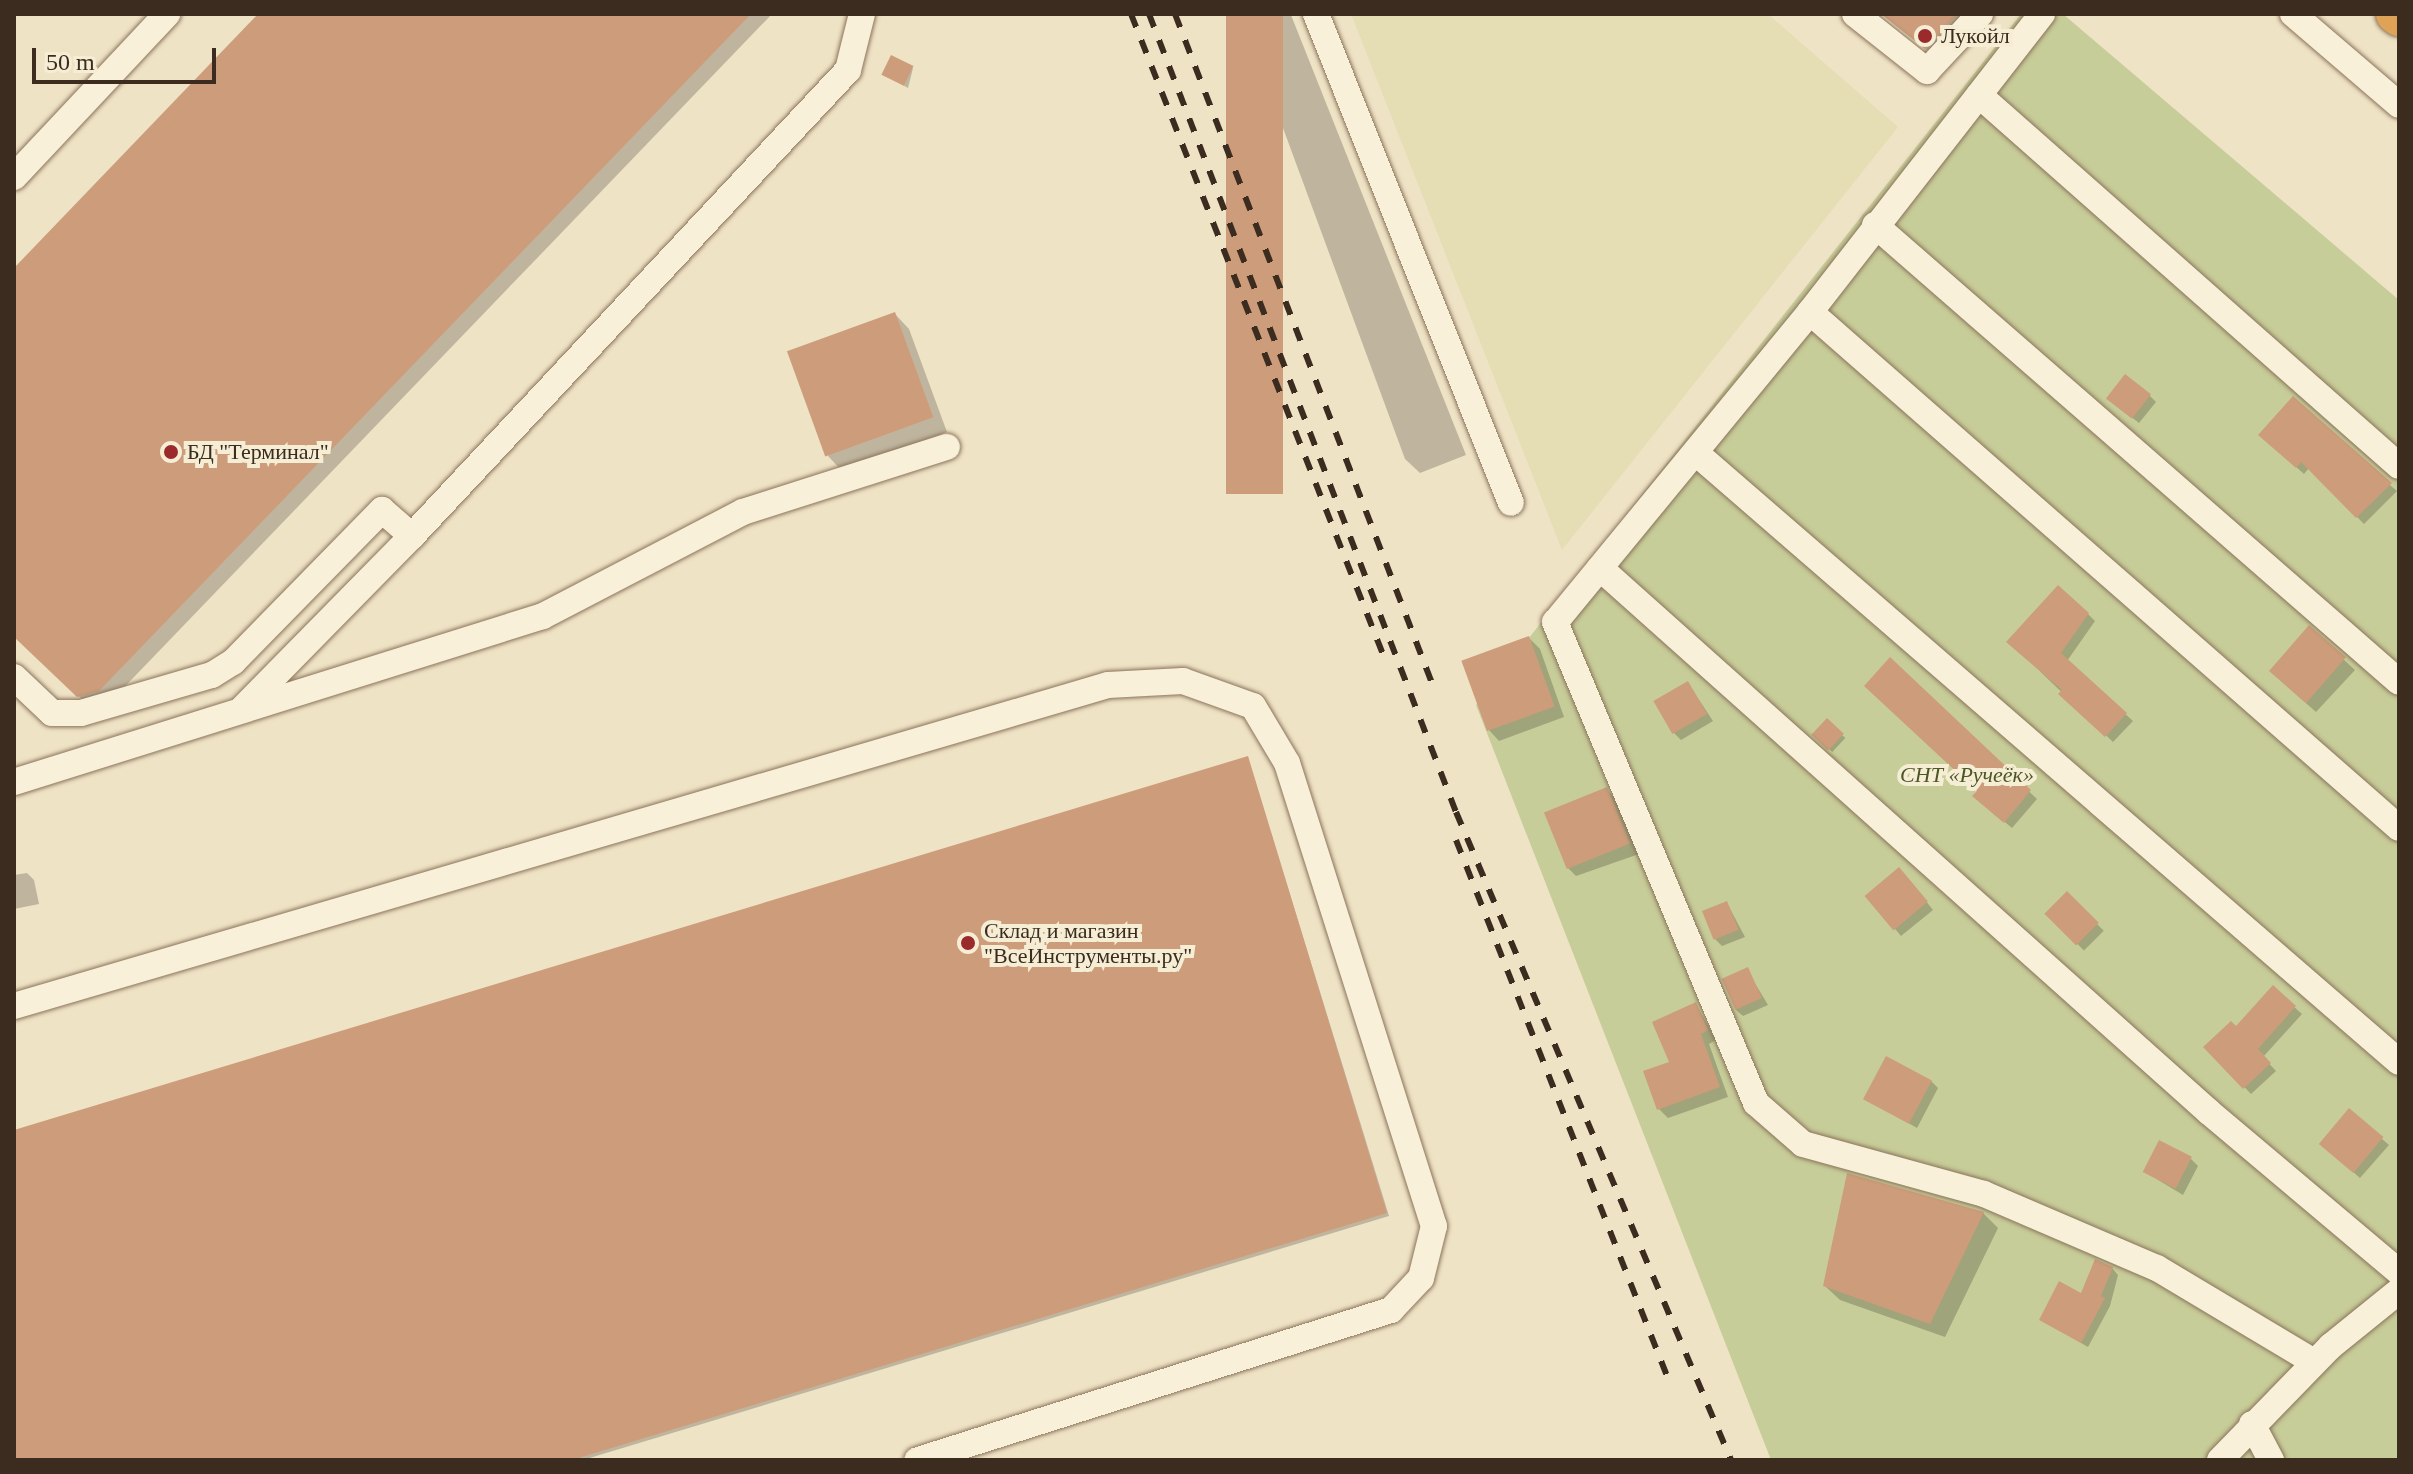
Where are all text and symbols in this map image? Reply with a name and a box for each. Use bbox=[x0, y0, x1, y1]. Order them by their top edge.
place label: Лукойл bbox=[1941, 23, 2010, 49]
marker: Лукойл bbox=[1916, 27, 1934, 45]
scale bar bbox=[36, 32, 220, 82]
text: 50 m bbox=[46, 49, 95, 75]
place label: БД "Терминал" bbox=[187, 439, 329, 465]
marker: БД "Терминал" bbox=[162, 443, 180, 461]
park label: СНТ «Ручеёк» bbox=[1900, 762, 2034, 788]
place label: Склад и магазин "ВсеИнструменты.ру" bbox=[984, 917, 1192, 968]
marker: Склад и магазин "ВсеИнструменты.ру" bbox=[959, 934, 977, 952]

